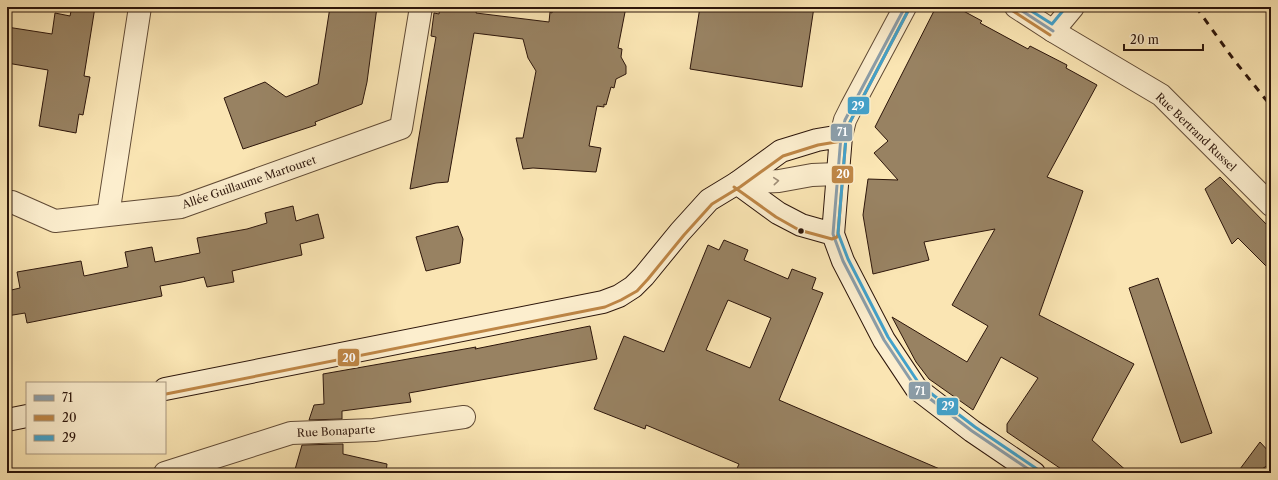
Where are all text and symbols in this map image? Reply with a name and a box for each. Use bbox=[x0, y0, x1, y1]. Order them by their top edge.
scale bar bbox=[1124, 26, 1203, 52]
text: 20 m bbox=[1130, 32, 1159, 47]
street label: Rue Bertrand Russel bbox=[1153, 90, 1240, 175]
line badge: 29 bbox=[847, 96, 870, 115]
text: 29 bbox=[851, 99, 865, 113]
line badge: 71 bbox=[830, 123, 853, 142]
text: 71 bbox=[837, 125, 847, 139]
street label: Allée Guillaume Martouret bbox=[179, 152, 318, 212]
line badge: 20 bbox=[831, 165, 854, 184]
text: 20 bbox=[836, 167, 850, 181]
one-way arrow bbox=[773, 177, 779, 186]
unlabelled marker bbox=[796, 226, 806, 236]
line badge: 20 bbox=[337, 348, 360, 367]
text: 20 bbox=[342, 351, 356, 365]
line badge: 71 bbox=[908, 381, 931, 400]
legend bbox=[26, 382, 166, 454]
text: 71 bbox=[915, 384, 925, 398]
text: 71 bbox=[62, 390, 73, 405]
line badge: 29 bbox=[936, 397, 959, 416]
text: 29 bbox=[941, 399, 955, 413]
text: 20 bbox=[62, 410, 77, 425]
street label: Rue Bonaparte bbox=[297, 422, 375, 440]
text: 29 bbox=[62, 430, 76, 445]

